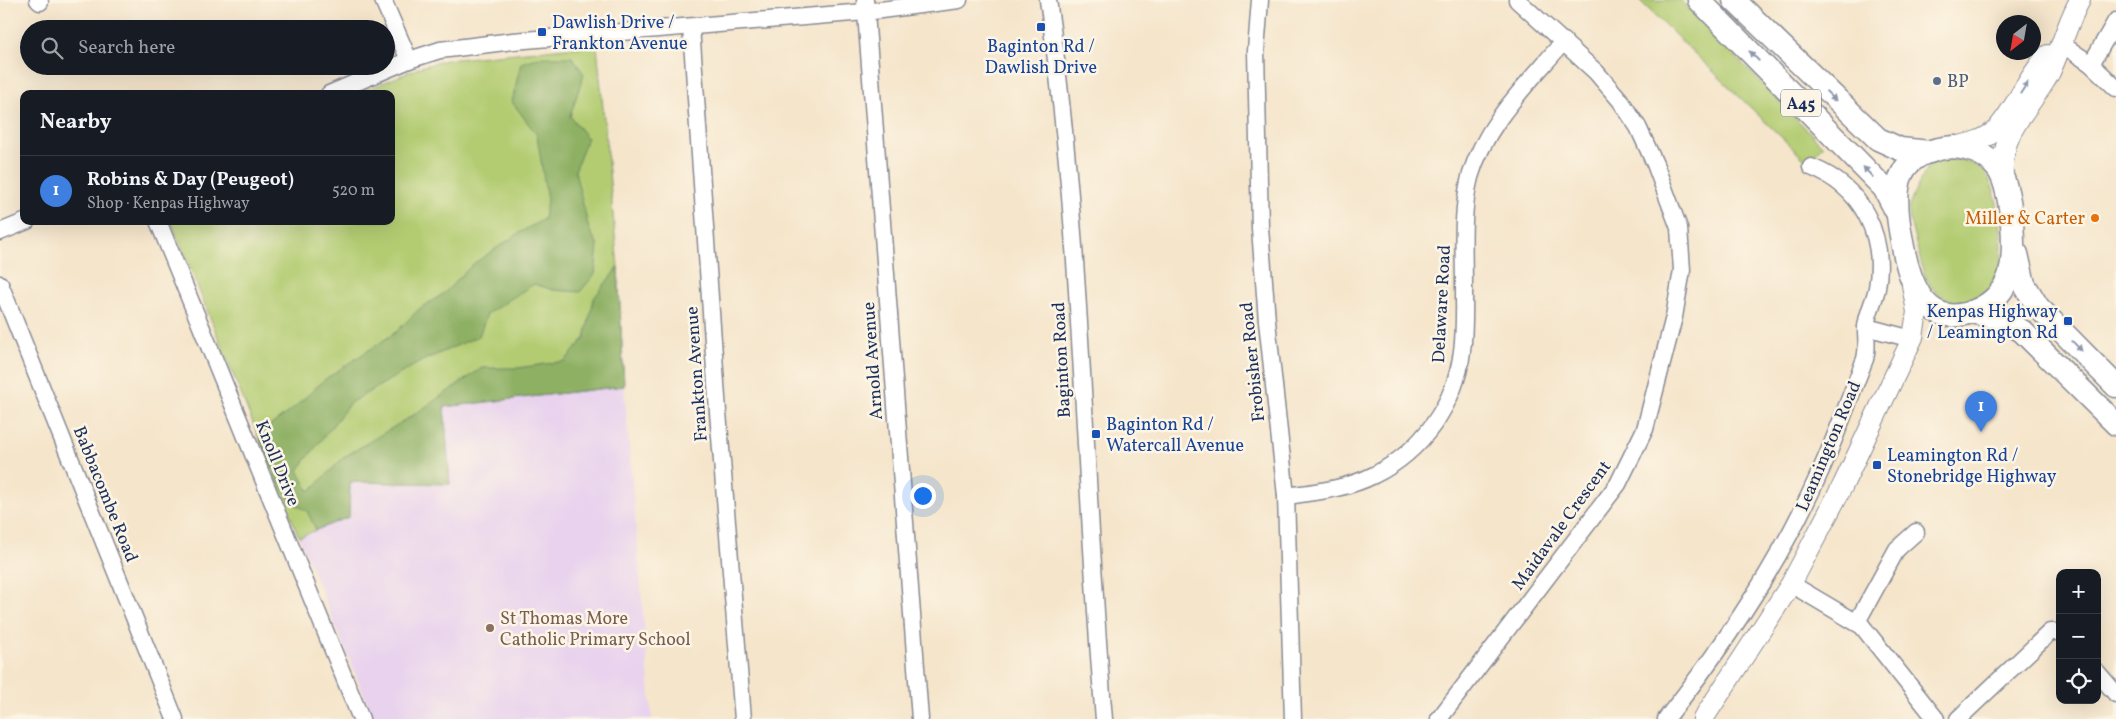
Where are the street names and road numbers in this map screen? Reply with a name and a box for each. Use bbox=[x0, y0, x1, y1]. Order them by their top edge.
road number: A45 bbox=[1781, 90, 1821, 116]
street label: Delaware Road bbox=[1427, 244, 1458, 364]
street label: Arnold Avenue bbox=[857, 301, 890, 421]
street label: Baginton Road bbox=[1047, 301, 1078, 419]
street label: Frobisher Road bbox=[1235, 301, 1272, 423]
street label: Frankton Avenue bbox=[680, 305, 715, 442]
street label: Leamington Road bbox=[1791, 377, 1868, 516]
street label: Knoll Drive bbox=[248, 417, 305, 510]
street label: Babbacombe Road bbox=[66, 423, 143, 566]
street label: Maidavale Crescent bbox=[1507, 456, 1618, 596]

